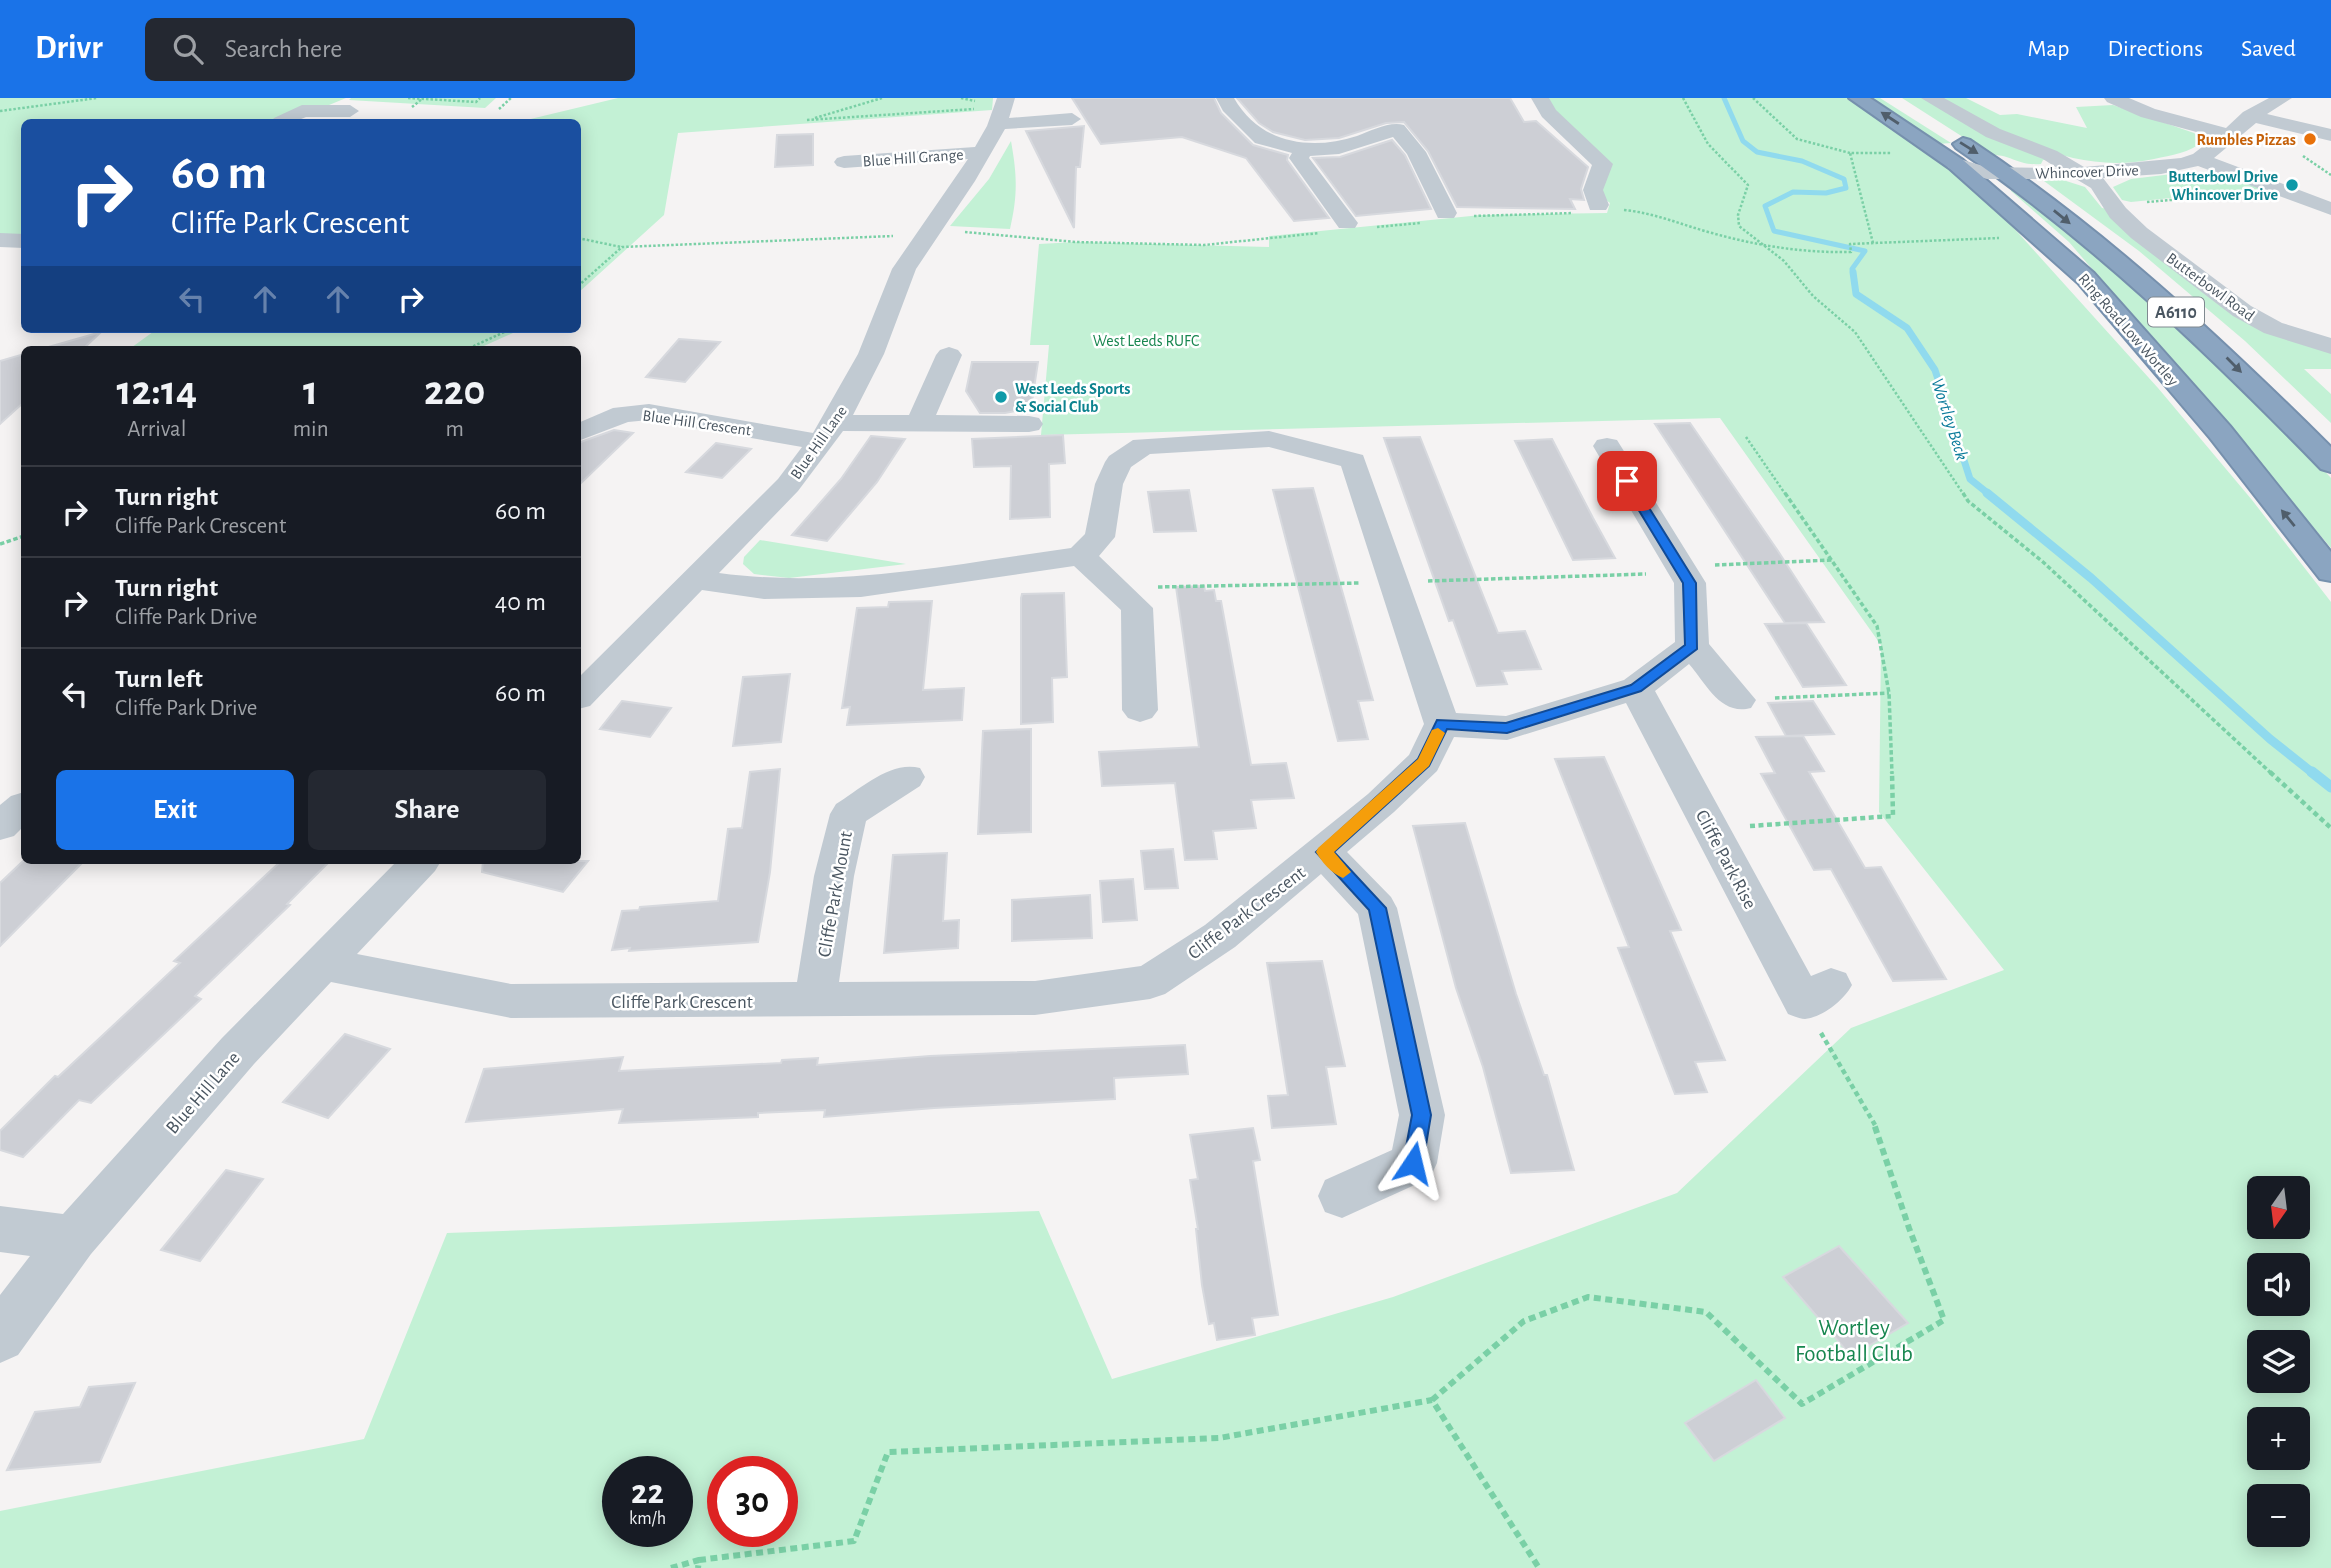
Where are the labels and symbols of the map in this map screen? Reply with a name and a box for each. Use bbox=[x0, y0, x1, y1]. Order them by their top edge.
one-way arrow bbox=[1880, 112, 1900, 125]
marker: Rumbles Pizzas bbox=[2302, 131, 2318, 147]
place label: Rumbles Pizzas bbox=[2197, 132, 2296, 148]
one-way arrow bbox=[1959, 141, 1978, 154]
street label: Blue Hill Grange bbox=[862, 146, 964, 170]
street label: Whincover Drive bbox=[2035, 162, 2139, 182]
place label: Butterbowl Drive Whincover Drive bbox=[2168, 169, 2278, 203]
marker: Butterbowl Drive Whincover Drive bbox=[2284, 177, 2300, 193]
one-way arrow bbox=[2052, 209, 2070, 224]
street label: Butterbowl Road bbox=[2163, 250, 2257, 324]
street label: Ring Road Low Wortley bbox=[2075, 270, 2181, 390]
road number: A6110 bbox=[2148, 298, 2204, 327]
park label: West Leeds RUFC bbox=[1093, 333, 1199, 349]
one-way arrow bbox=[2225, 357, 2242, 373]
water label: Wortley Beck bbox=[1927, 376, 1971, 463]
place label: West Leeds Sports & Social Club bbox=[1015, 381, 1130, 415]
marker: West Leeds Sports & Social Club bbox=[993, 389, 1009, 405]
street label: Blue Hill Lane bbox=[788, 403, 850, 482]
street label: Blue Hill Crescent bbox=[642, 407, 752, 439]
pin bbox=[1597, 451, 1657, 511]
one-way arrow bbox=[2281, 510, 2296, 528]
street label: Cliffe Park Rise bbox=[1692, 807, 1760, 912]
street label: Cliffe Park Mount bbox=[815, 830, 856, 959]
street label: Cliffe Park Crescent bbox=[1185, 863, 1309, 963]
street label: Cliffe Park Crescent bbox=[611, 993, 753, 1012]
street label: Blue Hill Lane bbox=[163, 1048, 244, 1138]
position arrow bbox=[1376, 1126, 1450, 1200]
north arrow bbox=[2247, 1176, 2310, 1239]
park label: Wortley Football Club bbox=[1795, 1317, 1913, 1366]
speed limit sign: 30 bbox=[707, 1456, 798, 1547]

